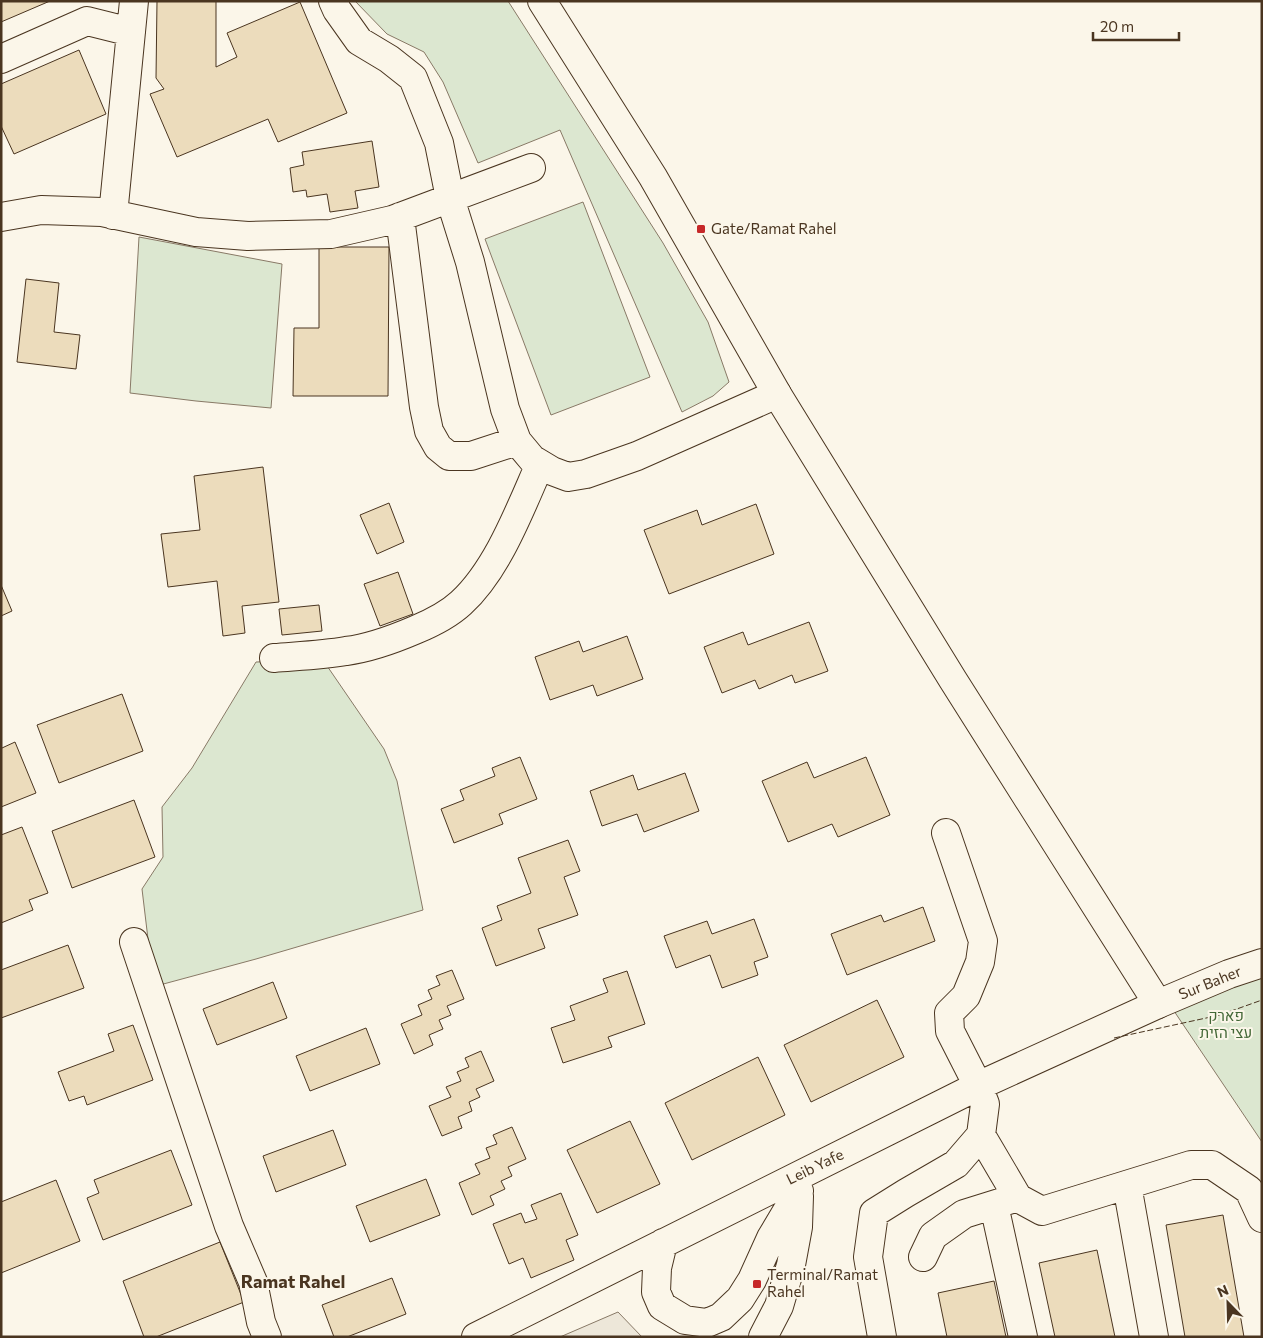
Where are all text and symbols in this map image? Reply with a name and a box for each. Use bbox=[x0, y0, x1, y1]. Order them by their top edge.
scale bar bbox=[1093, 10, 1179, 42]
text: 20 m bbox=[1100, 17, 1134, 35]
place label: Gate/Ramat Rahel bbox=[711, 219, 836, 237]
marker: Gate/Ramat Rahel bbox=[695, 223, 707, 235]
street label: Sur Baher bbox=[1176, 961, 1244, 1003]
park label: פארק עצי הזית bbox=[1200, 1006, 1252, 1041]
street label: Leib Yafe bbox=[783, 1144, 846, 1188]
place label: Terminal/Ramat Rahel bbox=[767, 1265, 878, 1300]
district label: Ramat Rahel bbox=[241, 1270, 345, 1292]
marker: Terminal/Ramat Rahel bbox=[751, 1278, 763, 1290]
north arrow bbox=[1203, 1278, 1253, 1328]
text: N bbox=[1215, 1281, 1231, 1300]

